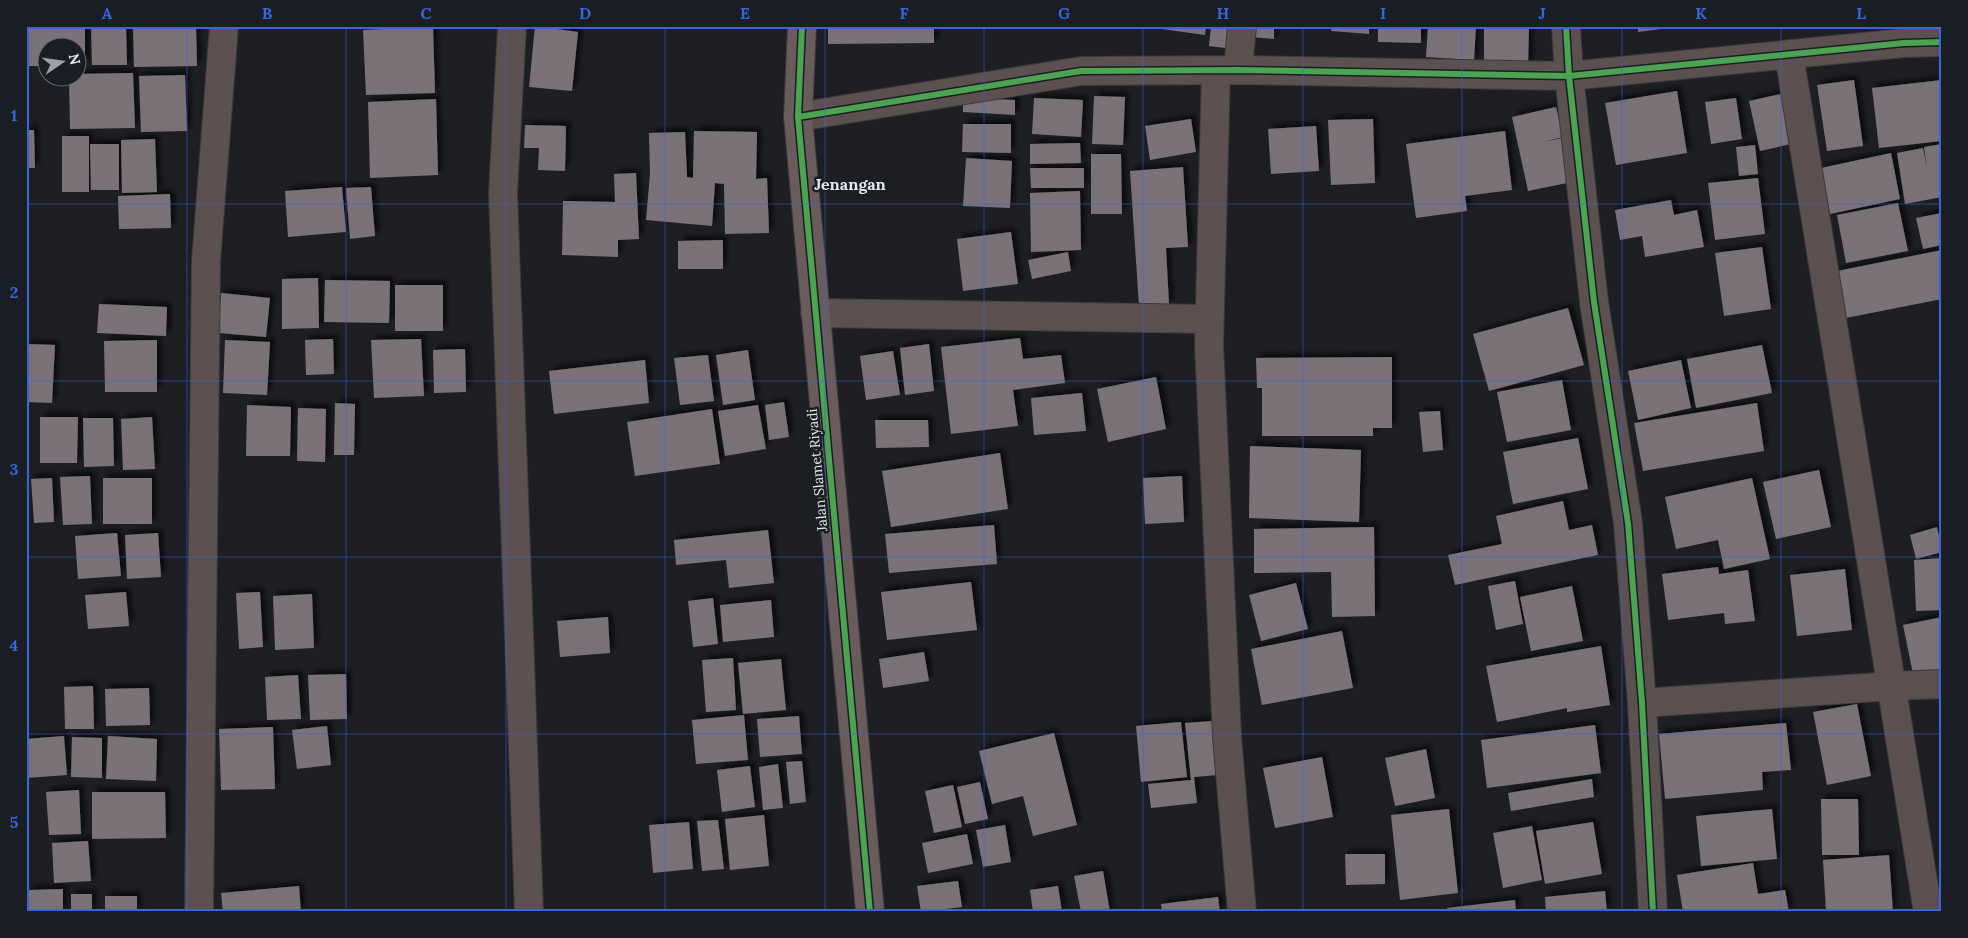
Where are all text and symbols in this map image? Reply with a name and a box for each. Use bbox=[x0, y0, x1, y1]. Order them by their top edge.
text: A bbox=[102, 3, 113, 23]
text: B bbox=[262, 3, 273, 23]
text: C bbox=[420, 3, 432, 23]
text: D bbox=[579, 3, 591, 23]
text: E bbox=[740, 3, 750, 23]
text: F bbox=[899, 3, 909, 23]
text: G bbox=[1058, 3, 1070, 23]
text: H bbox=[1217, 3, 1230, 23]
text: I bbox=[1380, 3, 1386, 23]
text: J bbox=[1538, 3, 1546, 23]
text: K bbox=[1695, 3, 1707, 23]
text: L bbox=[1856, 3, 1866, 23]
north arrow bbox=[38, 38, 88, 88]
text: N bbox=[65, 52, 85, 67]
text: 1 bbox=[11, 105, 17, 125]
district label: Jenangan bbox=[814, 174, 886, 194]
text: 2 bbox=[10, 282, 18, 302]
street label: Jalan Slamet Riyadi bbox=[803, 408, 831, 533]
text: 3 bbox=[10, 459, 19, 479]
text: 4 bbox=[10, 635, 19, 655]
text: 5 bbox=[10, 812, 19, 832]

